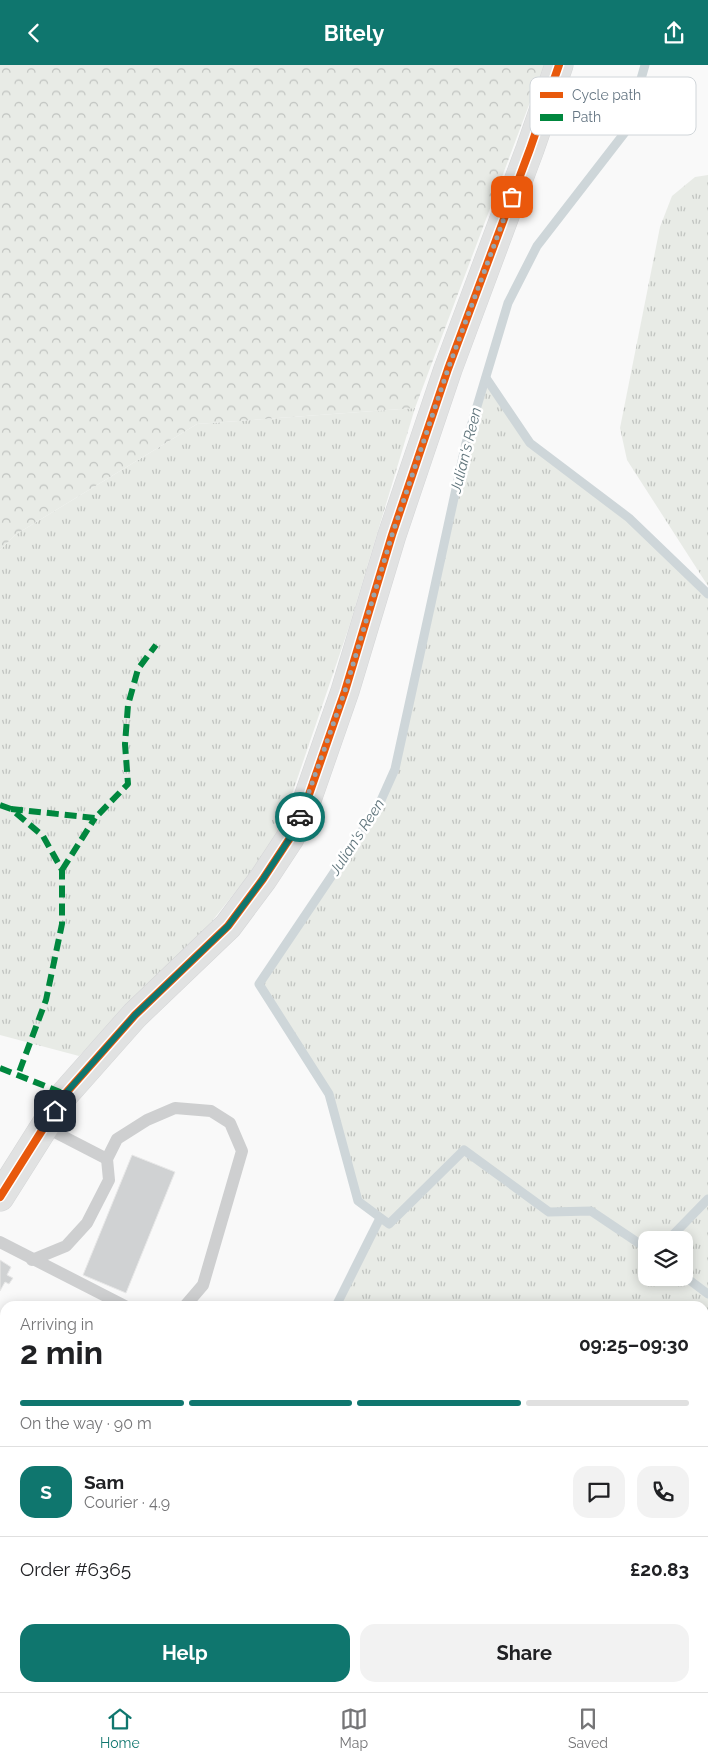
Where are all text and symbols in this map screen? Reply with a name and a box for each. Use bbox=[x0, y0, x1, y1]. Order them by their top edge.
icon: back bbox=[20, 19, 48, 47]
icon: share bbox=[660, 19, 688, 47]
text: Bitely bbox=[324, 20, 384, 46]
legend bbox=[530, 77, 696, 135]
text: Cycle path bbox=[572, 87, 641, 103]
text: Path bbox=[572, 109, 601, 125]
pin bbox=[491, 176, 533, 218]
icon: bag bbox=[498, 183, 526, 211]
water label: Julian's Reen bbox=[446, 406, 485, 495]
courier bbox=[275, 792, 325, 842]
water label: Julian's Reen bbox=[325, 796, 388, 879]
icon: car bbox=[286, 803, 314, 831]
pin bbox=[34, 1090, 76, 1132]
icon: home bbox=[41, 1097, 69, 1125]
map controls bbox=[638, 1231, 693, 1286]
button: layers bbox=[638, 1231, 693, 1286]
text: Arriving in bbox=[20, 1315, 94, 1334]
text: 09:25–09:30 bbox=[579, 1333, 689, 1355]
text: 2 min bbox=[20, 1334, 103, 1371]
text: On the way · 90 m bbox=[20, 1414, 152, 1433]
button: chat bbox=[573, 1466, 625, 1518]
button: phone bbox=[637, 1466, 689, 1518]
text: Sam bbox=[84, 1471, 124, 1493]
text: S bbox=[40, 1481, 52, 1503]
text: Courier · 4.9 bbox=[84, 1493, 170, 1512]
text: Order #6365 bbox=[20, 1558, 131, 1580]
text: £20.83 bbox=[630, 1558, 689, 1580]
button: Help bbox=[20, 1624, 350, 1682]
button: Share bbox=[360, 1624, 689, 1682]
tab: Home bbox=[100, 1705, 140, 1751]
tab: Map bbox=[340, 1705, 368, 1751]
tab: Saved bbox=[568, 1705, 608, 1751]

